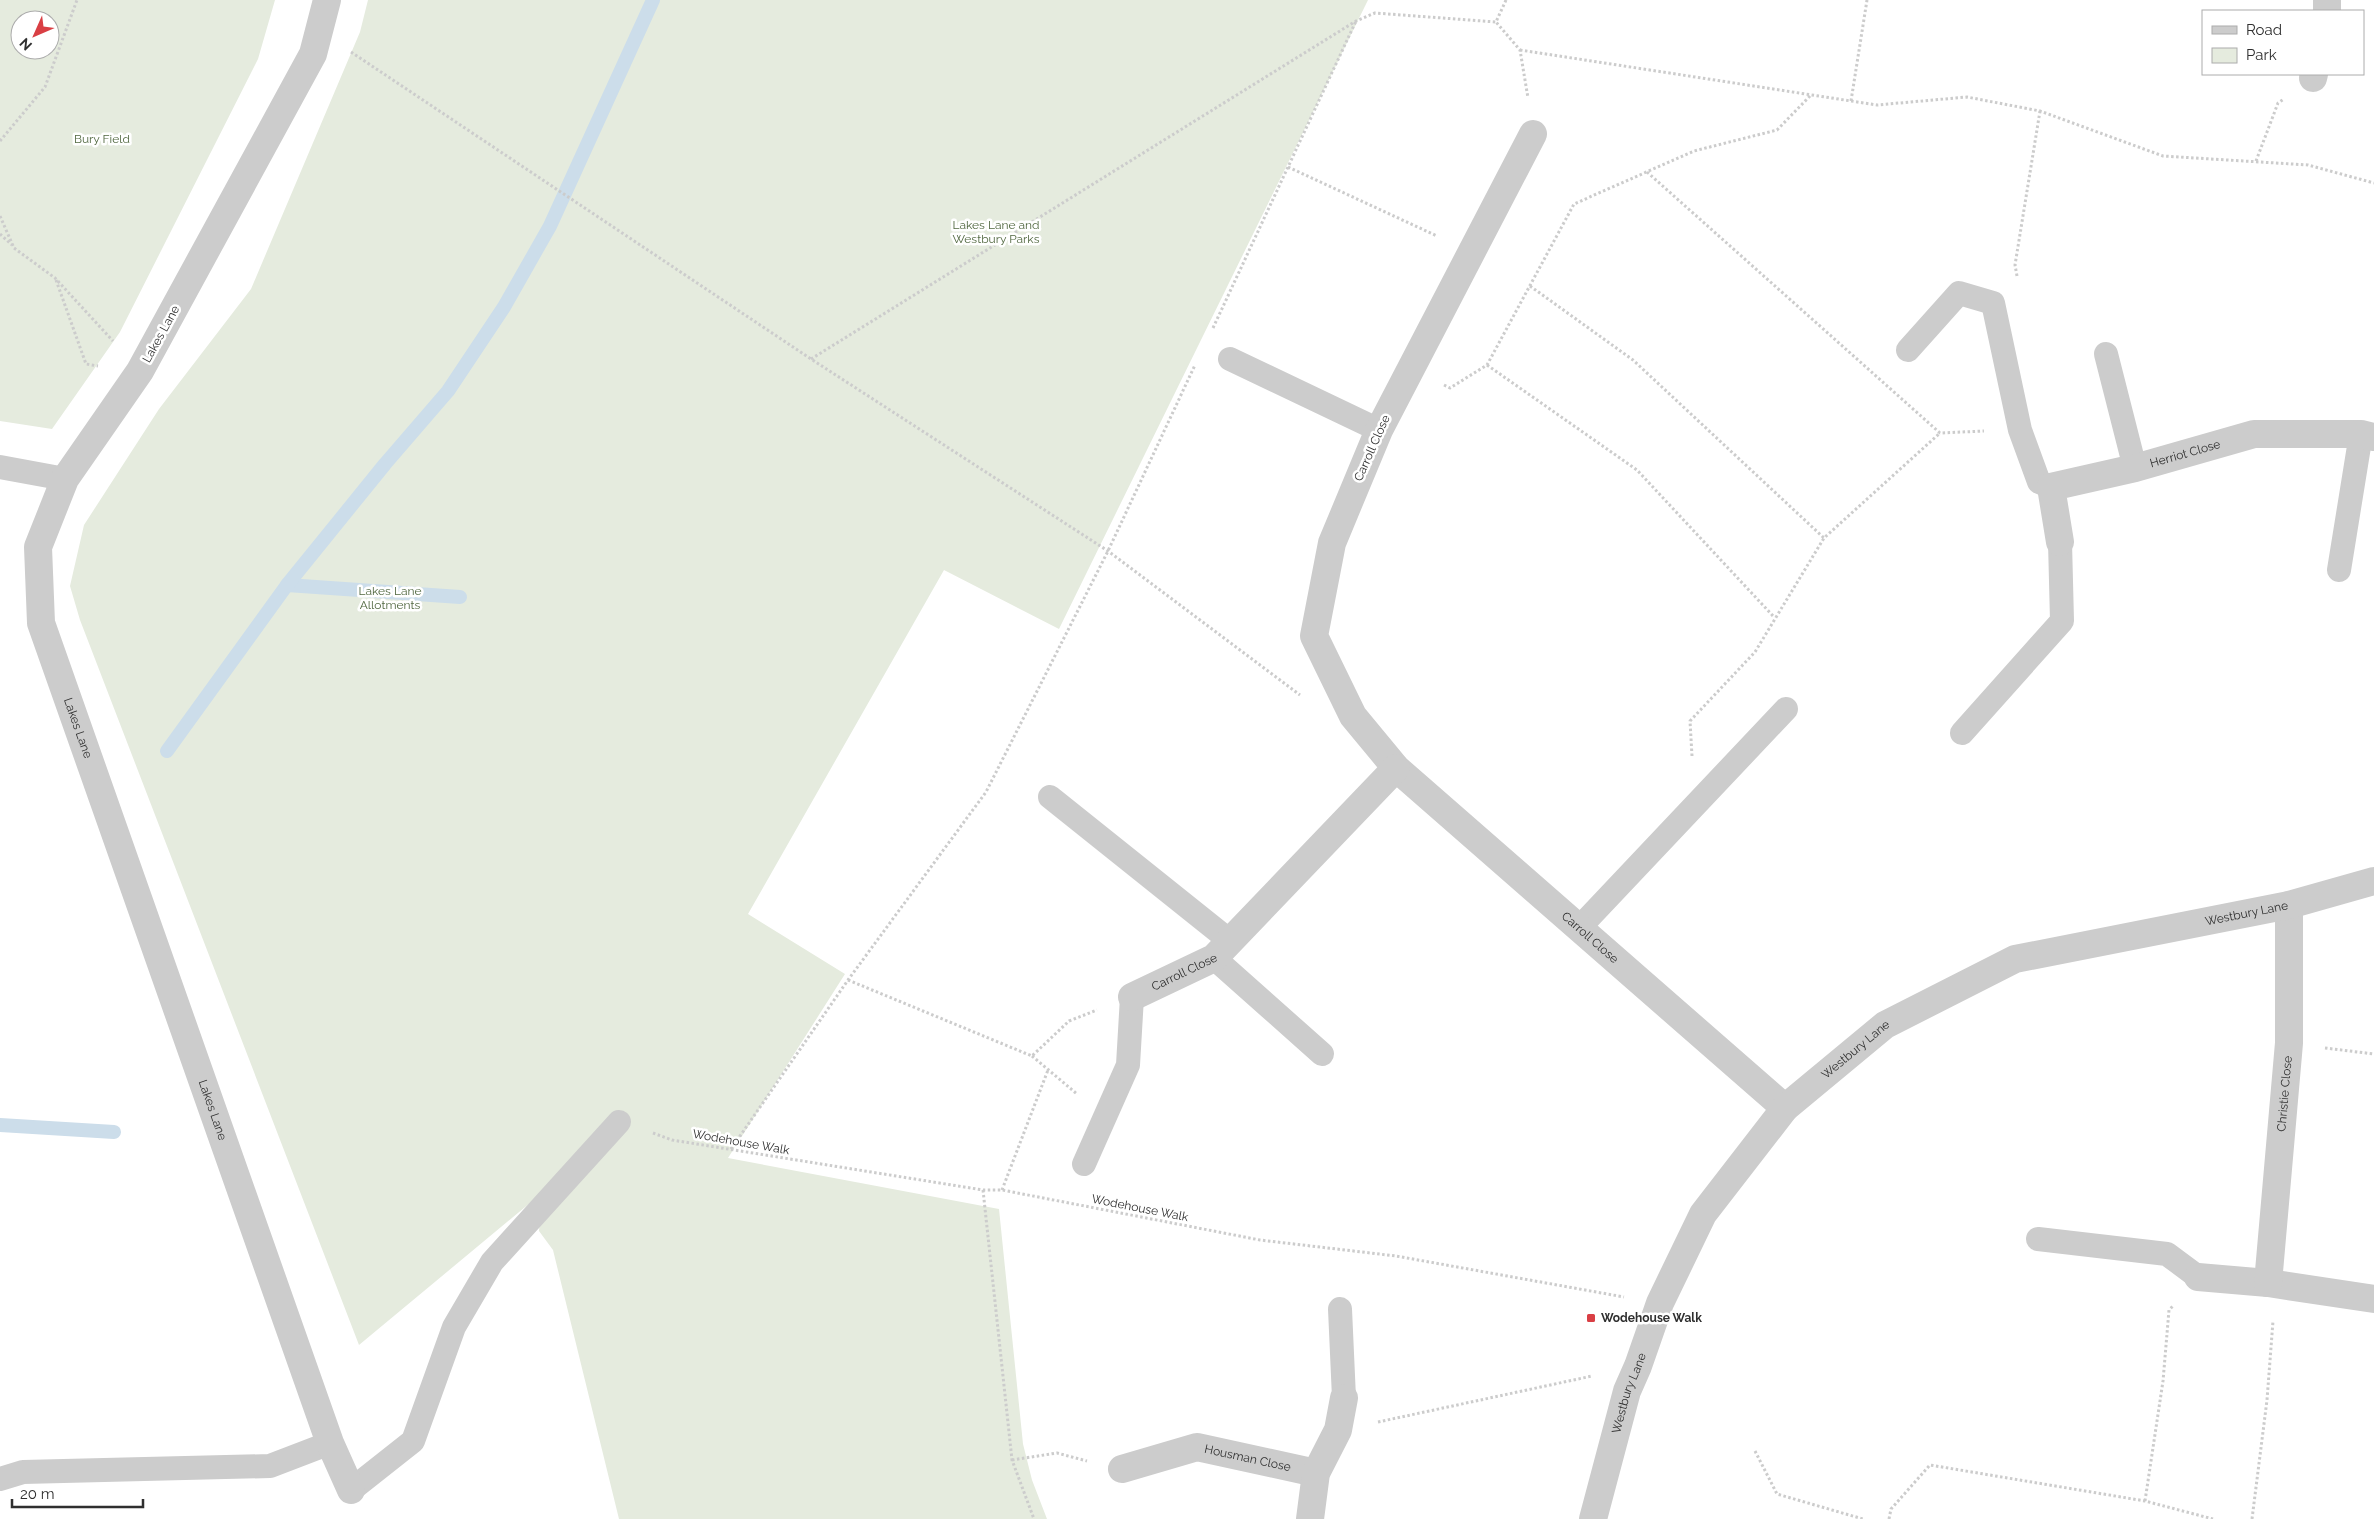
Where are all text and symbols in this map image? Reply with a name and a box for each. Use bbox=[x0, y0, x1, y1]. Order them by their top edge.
north arrow bbox=[10, 10, 60, 60]
legend bbox=[2202, 10, 2364, 75]
text: Road bbox=[2246, 21, 2282, 39]
text: N bbox=[16, 35, 35, 54]
text: Park bbox=[2246, 46, 2277, 64]
park label: Bury Field bbox=[74, 132, 130, 146]
park label: Lakes Lane and Westbury Parks bbox=[952, 218, 1040, 246]
street label: Lakes Lane bbox=[140, 303, 182, 365]
street label: Carroll Close bbox=[1351, 413, 1393, 483]
street label: Herriot Close bbox=[2148, 437, 2222, 470]
park label: Lakes Lane Allotments bbox=[358, 584, 422, 612]
street label: Lakes Lane bbox=[61, 696, 95, 760]
street label: Westbury Lane bbox=[2204, 898, 2289, 928]
street label: Carroll Close bbox=[1559, 909, 1621, 966]
street label: Carroll Close bbox=[1149, 951, 1219, 994]
street label: Westbury Lane bbox=[1819, 1017, 1892, 1082]
street label: Christie Close bbox=[2274, 1055, 2295, 1132]
street label: Lakes Lane bbox=[196, 1078, 230, 1142]
street label: Wodehouse Walk bbox=[691, 1127, 791, 1158]
street label: Wodehouse Walk bbox=[1090, 1192, 1190, 1224]
place label: Wodehouse Walk bbox=[1601, 1311, 1702, 1325]
marker: Wodehouse Walk bbox=[1585, 1312, 1597, 1324]
street label: Westbury Lane bbox=[1609, 1351, 1649, 1435]
street label: Housman Close bbox=[1203, 1442, 1292, 1474]
scale bar bbox=[12, 1476, 144, 1508]
text: 20 m bbox=[20, 1485, 55, 1503]

